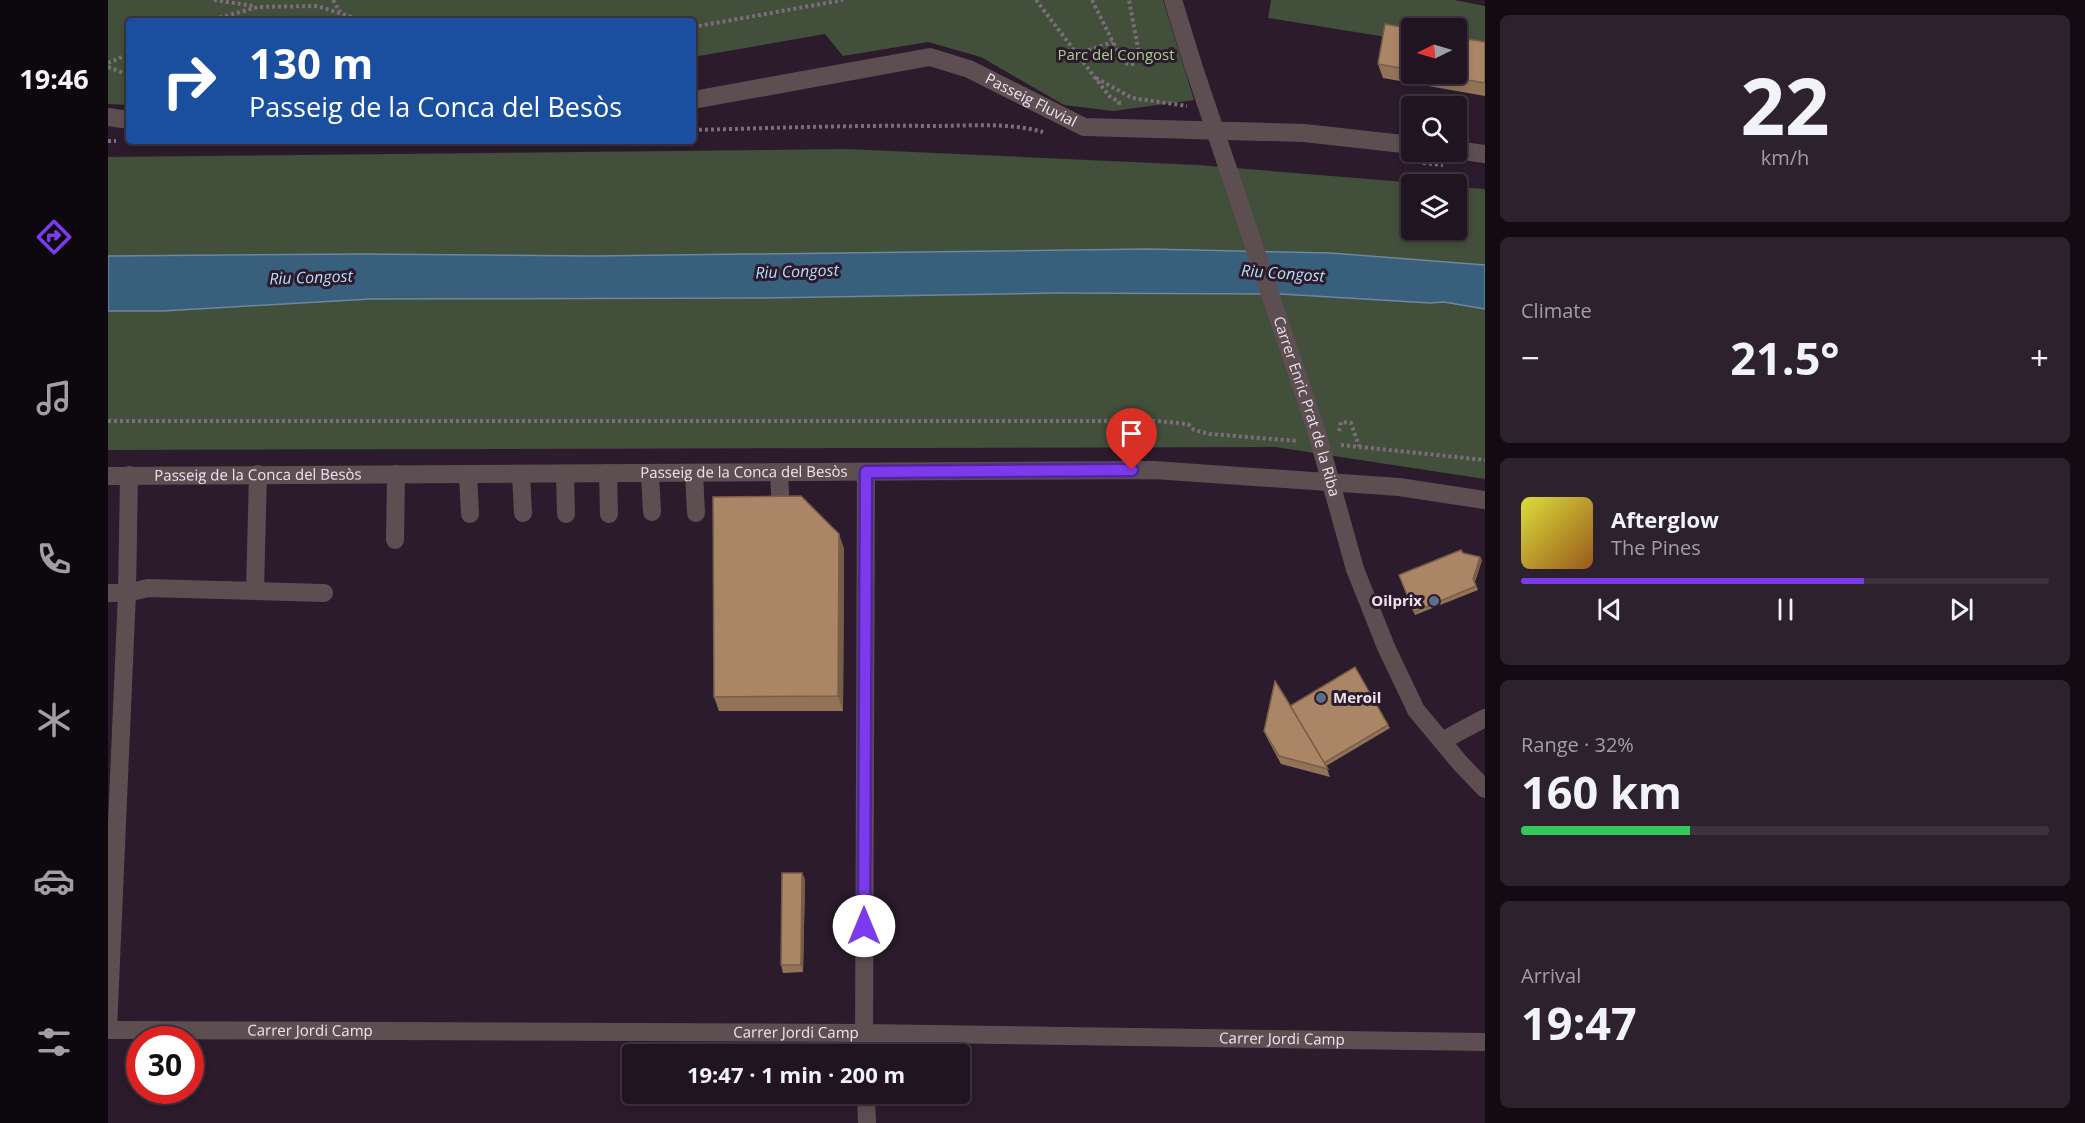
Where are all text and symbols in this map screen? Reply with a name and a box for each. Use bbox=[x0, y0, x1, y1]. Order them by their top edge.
north arrow bbox=[1401, 18, 1467, 84]
map controls bbox=[1401, 18, 1467, 240]
text: 130 m bbox=[249, 34, 373, 91]
icon: right bbox=[150, 42, 228, 120]
park label: Parc del Congost bbox=[1057, 44, 1175, 64]
text: 22 bbox=[1740, 52, 1830, 158]
text: 19:46 bbox=[19, 60, 89, 97]
street label: Passeig Fluvial bbox=[982, 68, 1081, 131]
text: Passeig de la Conca del Besòs bbox=[249, 88, 622, 125]
button: search bbox=[1401, 96, 1467, 162]
text: km/h bbox=[1761, 144, 1809, 171]
button: layers bbox=[1401, 174, 1467, 240]
icon: directions bbox=[33, 216, 75, 258]
water label: Riu Congost bbox=[755, 259, 840, 283]
water label: Riu Congost bbox=[1240, 259, 1326, 287]
water label: Riu Congost bbox=[269, 265, 354, 289]
text: Climate bbox=[1521, 297, 1592, 324]
street label: Carrer Enric Prat de la Riba bbox=[1269, 314, 1345, 499]
text: 21.5° bbox=[1730, 327, 1840, 388]
text: − bbox=[1521, 335, 1540, 380]
text: + bbox=[2030, 335, 2049, 380]
icon: music bbox=[33, 377, 75, 419]
pin bbox=[1106, 408, 1157, 470]
icon: arrive bbox=[1115, 417, 1148, 450]
street label: Passeig de la Conca del Besòs bbox=[640, 461, 848, 482]
street label: Passeig de la Conca del Besòs bbox=[154, 464, 362, 485]
text: Afterglow bbox=[1611, 504, 1719, 534]
text: The Pines bbox=[1611, 534, 1701, 561]
icon: phone bbox=[33, 538, 75, 580]
place label: Oilprix bbox=[1371, 590, 1422, 610]
icon: previous bbox=[1593, 593, 1626, 626]
icon: pause bbox=[1769, 593, 1802, 626]
icon: next bbox=[1945, 593, 1978, 626]
marker: Oilprix bbox=[1427, 594, 1441, 608]
place label: Meroil bbox=[1333, 687, 1381, 707]
marker: Meroil bbox=[1314, 691, 1328, 705]
icon: climate bbox=[33, 699, 75, 741]
text: Range · 32% bbox=[1521, 731, 1634, 758]
text: 160 km bbox=[1521, 761, 1682, 822]
icon: car bbox=[33, 860, 75, 902]
position arrow bbox=[832, 894, 896, 958]
text: Arrival bbox=[1521, 962, 1581, 989]
text: 19:47 bbox=[1521, 992, 1637, 1053]
street label: Carrer Jordi Camp bbox=[247, 1020, 373, 1040]
icon: filters bbox=[33, 1021, 75, 1063]
street label: Carrer Jordi Camp bbox=[733, 1021, 859, 1042]
speed limit sign: 30 bbox=[126, 1026, 204, 1104]
street label: Carrer Jordi Camp bbox=[1219, 1027, 1345, 1049]
text: 19:47 · 1 min · 200 m bbox=[687, 1059, 905, 1089]

